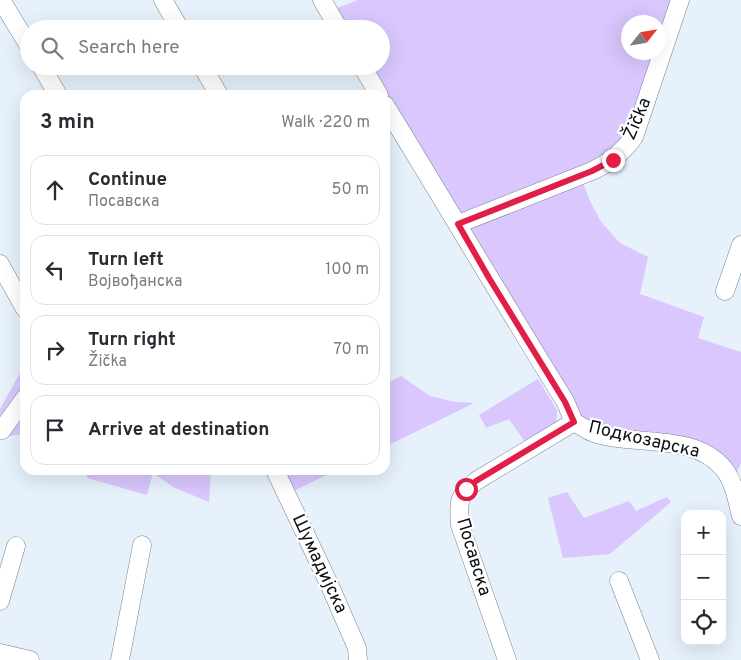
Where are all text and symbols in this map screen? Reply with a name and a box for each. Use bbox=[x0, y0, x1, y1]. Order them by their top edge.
north arrow bbox=[621, 15, 666, 60]
search box bbox=[20, 20, 390, 75]
icon: search bbox=[38, 34, 66, 62]
text: Search here bbox=[78, 36, 180, 60]
street label: Žička bbox=[617, 94, 657, 144]
text: 3 min bbox=[40, 109, 95, 136]
text: Walk · 220 m bbox=[281, 113, 370, 133]
route end bbox=[602, 149, 625, 172]
text: Continue bbox=[88, 168, 167, 192]
icon: ahead bbox=[41, 176, 69, 204]
text: 50 m bbox=[332, 180, 369, 200]
text: Посавска bbox=[88, 192, 159, 212]
text: Turn left bbox=[88, 248, 164, 272]
icon: left bbox=[41, 256, 69, 284]
text: 100 m bbox=[325, 260, 369, 280]
text: Војвођанска bbox=[88, 272, 183, 292]
text: Turn right bbox=[88, 328, 176, 352]
icon: right bbox=[41, 336, 69, 364]
text: 70 m bbox=[334, 340, 369, 360]
text: Žička bbox=[88, 352, 127, 372]
icon: arrive bbox=[41, 416, 69, 444]
street label: Подкозарска bbox=[586, 416, 702, 464]
text: Arrive at destination bbox=[88, 418, 269, 442]
route start bbox=[455, 478, 478, 501]
map controls bbox=[681, 510, 726, 645]
button: + bbox=[681, 510, 726, 555]
street label: Шумадијска bbox=[286, 511, 352, 617]
street label: Посавска bbox=[450, 515, 496, 599]
button: − bbox=[681, 555, 726, 600]
button: locate bbox=[681, 600, 726, 645]

